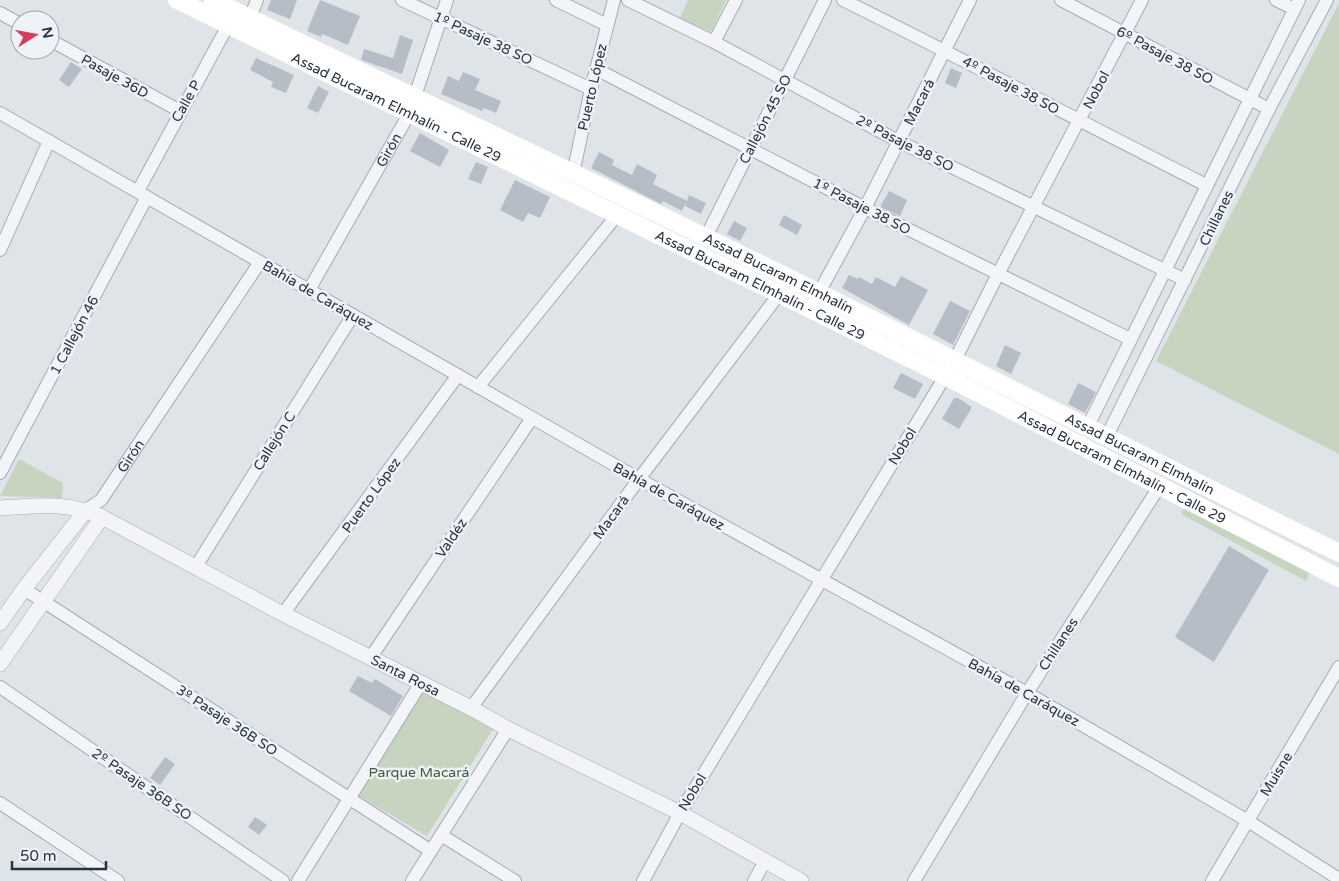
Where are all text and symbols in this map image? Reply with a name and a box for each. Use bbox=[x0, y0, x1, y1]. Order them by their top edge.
street label: 1º Pasaje 38 SO bbox=[430, 8, 535, 69]
north arrow bbox=[10, 10, 60, 60]
street label: 6º Pasaje 38 SO bbox=[1113, 23, 1216, 88]
text: N bbox=[38, 25, 57, 40]
street label: Puerto López bbox=[574, 42, 611, 132]
street label: Assad Bucaram Elmhalín - Calle 29 bbox=[288, 49, 504, 166]
street label: Pasaje 36D bbox=[78, 51, 152, 102]
street label: 4º Pasaje 38 SO bbox=[959, 53, 1062, 118]
street label: Nobol bbox=[1079, 68, 1113, 112]
street label: Callejón 45 SO bbox=[736, 72, 795, 167]
street label: Macará bbox=[901, 76, 938, 128]
street label: Calle P bbox=[168, 77, 205, 125]
street label: 2º Pasaje 38 SO bbox=[853, 111, 957, 175]
street label: Girón bbox=[373, 130, 405, 170]
street label: 1º Pasaje 38 SO bbox=[810, 174, 914, 238]
street label: Chillanes bbox=[1196, 187, 1237, 249]
street label: Assad Bucaram Elmhalín - Calle 29 bbox=[652, 227, 868, 344]
street label: Assad Bucaram Elmhalín bbox=[701, 230, 856, 318]
street label: Bahía de Caráquez bbox=[260, 257, 376, 334]
street label: 1 Callejón 46 bbox=[47, 293, 102, 378]
street label: Assad Bucaram Elmhalín - Calle 29 bbox=[1015, 407, 1229, 528]
street label: Callejón C bbox=[250, 408, 299, 474]
street label: Assad Bucaram Elmhalín bbox=[1062, 410, 1217, 499]
street label: Nobol bbox=[885, 425, 920, 468]
street label: Girón bbox=[114, 436, 148, 476]
street label: Puerto López bbox=[338, 454, 404, 536]
street label: Bahía de Caráquez bbox=[610, 459, 727, 534]
street label: Macará bbox=[590, 492, 633, 542]
street label: Valdéz bbox=[432, 515, 471, 561]
street label: Chillanes bbox=[1035, 614, 1082, 674]
street label: Santa Rosa bbox=[368, 651, 443, 700]
street label: Bahía de Caráquez bbox=[965, 655, 1082, 730]
street label: 3º Pasaje 36B SO bbox=[173, 681, 280, 759]
street label: 2º Pasaje 36B SO bbox=[88, 745, 195, 824]
street label: Muisne bbox=[1257, 749, 1296, 799]
park label: Parque Macará bbox=[369, 764, 469, 781]
street label: Nobol bbox=[675, 771, 710, 814]
scale bar bbox=[12, 838, 106, 870]
text: 50 m bbox=[20, 847, 57, 865]

